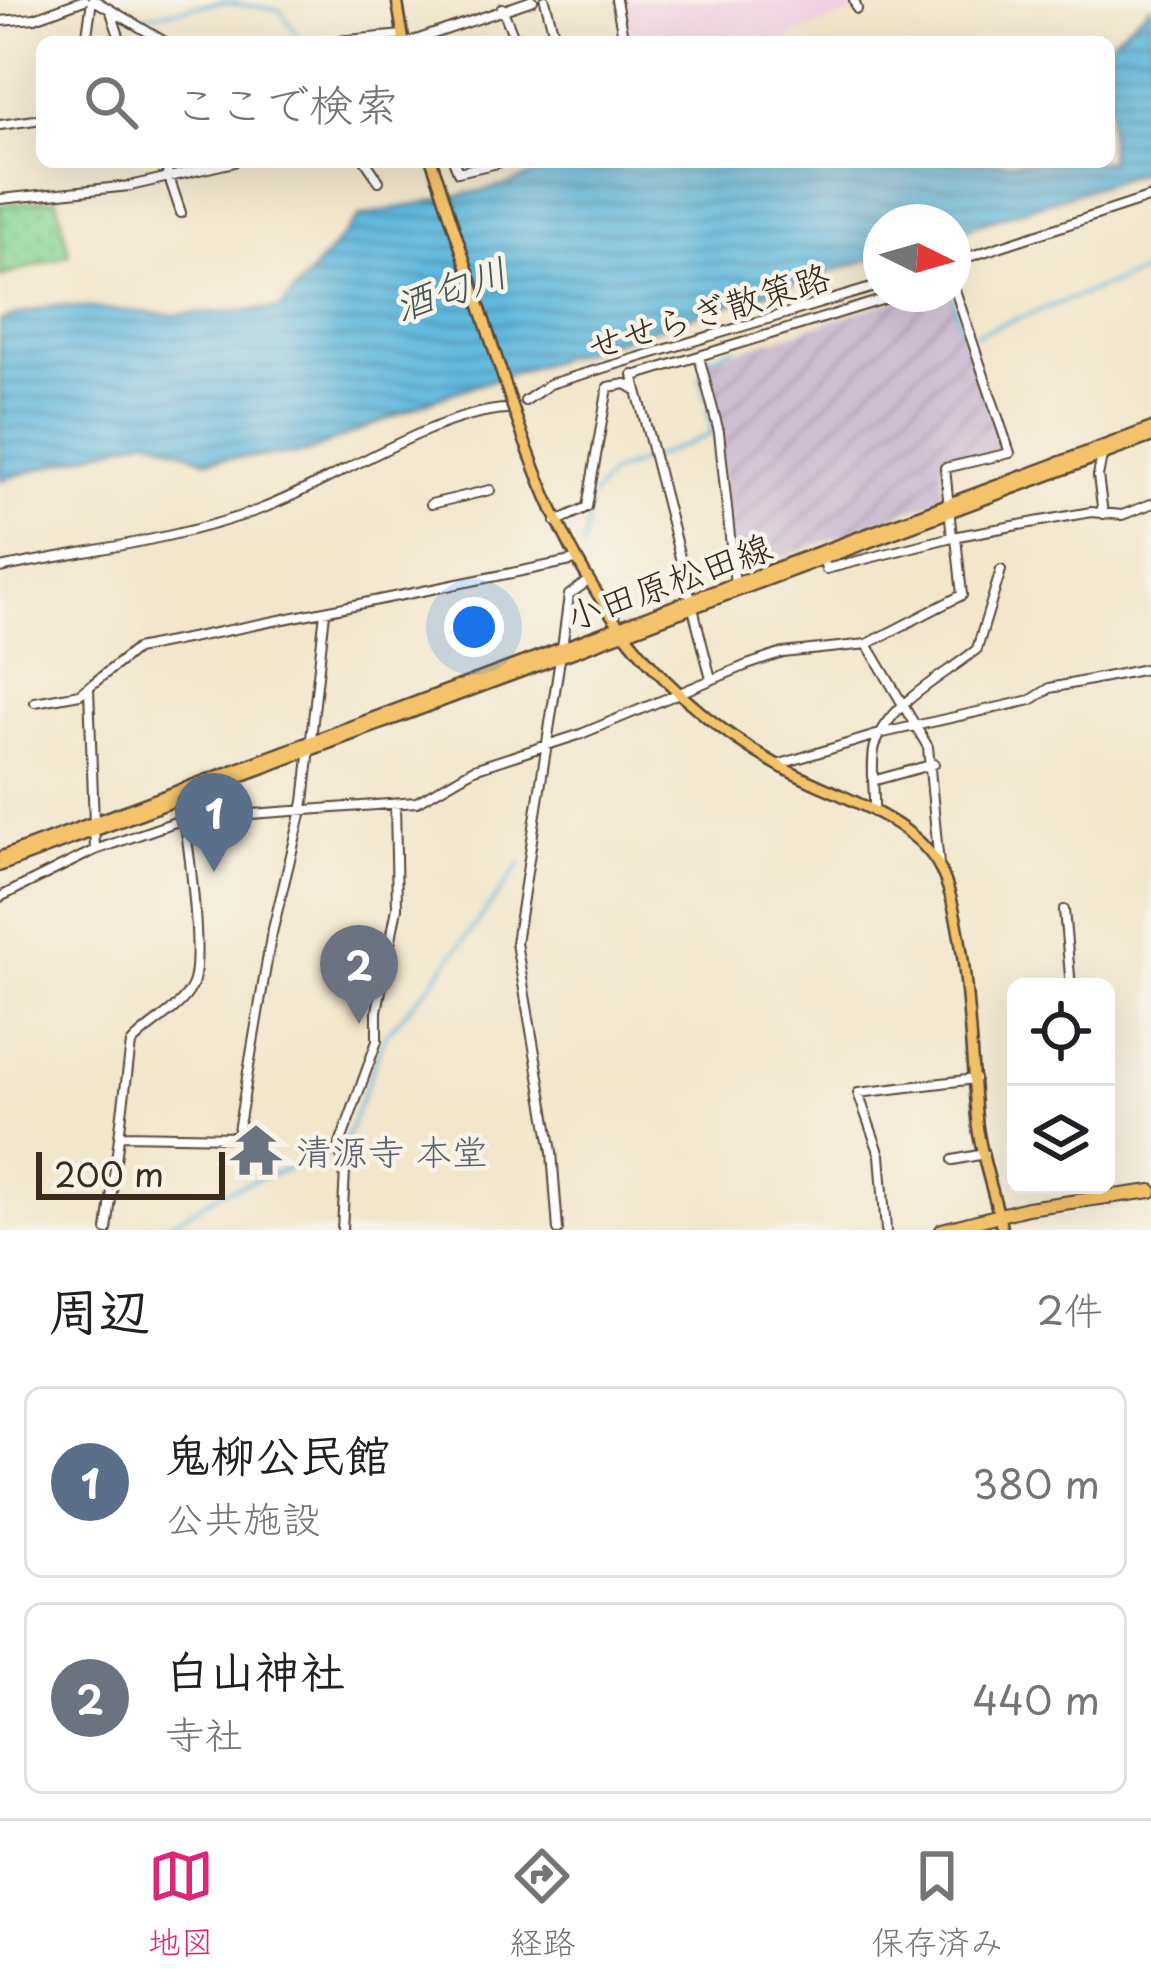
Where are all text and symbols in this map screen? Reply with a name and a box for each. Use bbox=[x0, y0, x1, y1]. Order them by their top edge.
search box bbox=[36, 36, 1115, 168]
text: ここで検索 bbox=[174, 68, 399, 136]
icon: search bbox=[78, 69, 144, 135]
north arrow bbox=[863, 204, 971, 312]
water label: 酒匂川 bbox=[385, 240, 515, 334]
street label: せせらぎ散策路 bbox=[580, 247, 836, 373]
street label: 小田原松田線 bbox=[557, 518, 779, 642]
your location bbox=[444, 597, 504, 657]
pin: 1 bbox=[175, 773, 253, 872]
pin: 2 bbox=[320, 925, 398, 1024]
map controls bbox=[1007, 978, 1115, 1194]
button: locate bbox=[1007, 978, 1115, 1086]
button: layers bbox=[1007, 1086, 1115, 1194]
temple icon: 清源寺 本堂 bbox=[227, 1121, 285, 1179]
place label: 清源寺 本堂 bbox=[296, 1123, 488, 1177]
scale bar bbox=[36, 1146, 225, 1199]
text: 200 m bbox=[54, 1148, 164, 1198]
text: 周辺 bbox=[48, 1270, 150, 1347]
text: 2件 bbox=[1036, 1279, 1103, 1338]
text: 鬼柳公民館 bbox=[165, 1419, 390, 1487]
text: 1 bbox=[81, 1453, 99, 1512]
text: 380 m bbox=[972, 1453, 1100, 1512]
text: 公共施設 bbox=[165, 1487, 321, 1546]
text: 白山神社 bbox=[165, 1635, 345, 1703]
text: 2 bbox=[76, 1669, 104, 1728]
text: 440 m bbox=[972, 1669, 1100, 1728]
text: 寺社 bbox=[165, 1703, 243, 1762]
tab: 地図 bbox=[148, 1843, 214, 1965]
tab: 経路 bbox=[509, 1843, 575, 1965]
tab: 保存済み bbox=[871, 1843, 1003, 1965]

